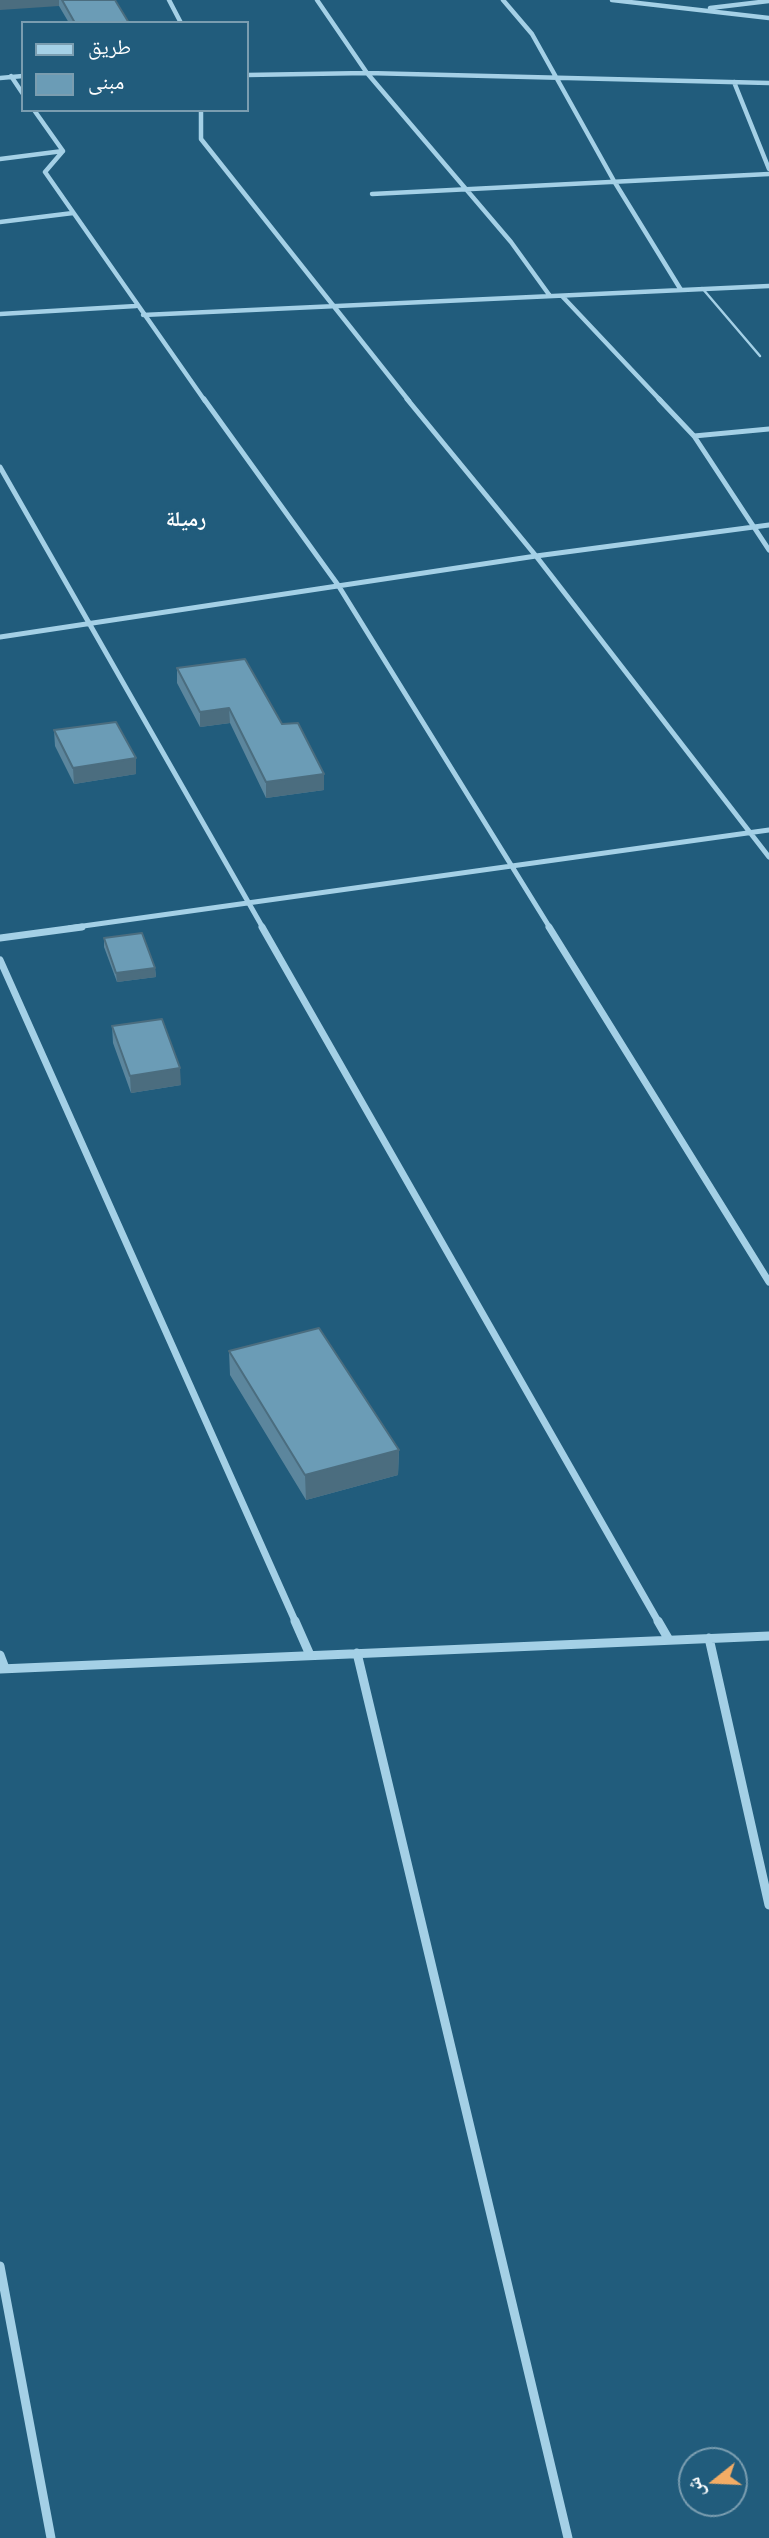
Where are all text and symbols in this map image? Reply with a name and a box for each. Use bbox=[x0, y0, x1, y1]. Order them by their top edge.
legend bbox=[21, 21, 248, 112]
text: طريق bbox=[88, 33, 131, 58]
text: مبنى bbox=[88, 68, 124, 93]
district label: رميلة bbox=[166, 506, 206, 532]
north arrow bbox=[678, 2447, 748, 2517]
text: ش bbox=[680, 2475, 709, 2501]

